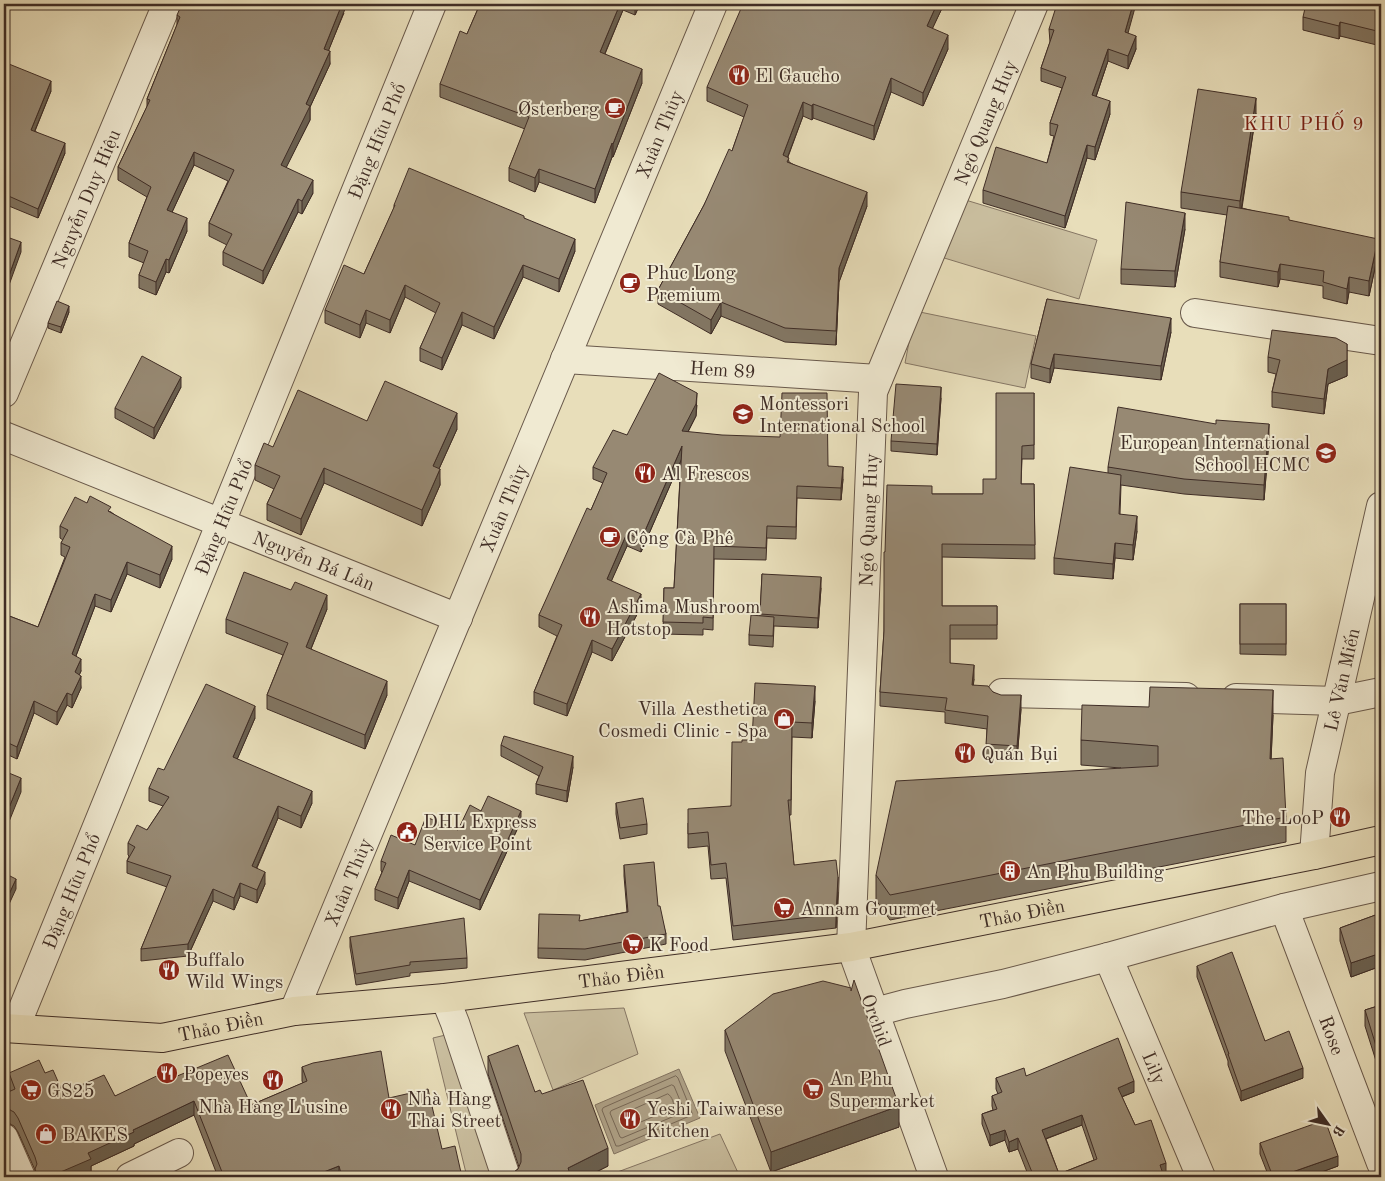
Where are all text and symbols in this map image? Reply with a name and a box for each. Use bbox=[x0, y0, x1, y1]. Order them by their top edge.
street label: Ngô Quang Huy bbox=[953, 58, 1022, 189]
restaurant icon: El Gaucho bbox=[727, 63, 751, 87]
place label: El Gaucho bbox=[755, 68, 840, 87]
street label: Đặng Hữu Phổ bbox=[347, 80, 411, 202]
street label: Xuân Thủy bbox=[635, 88, 688, 182]
cafe icon: Østerberg bbox=[603, 96, 627, 120]
place label: Østerberg bbox=[518, 101, 600, 120]
district label: KHU PHỐ 9 bbox=[1243, 110, 1365, 135]
street label: Nguyễn Duy Hiệu bbox=[50, 127, 125, 272]
place label: Phuc Long Premium bbox=[646, 265, 736, 306]
cafe icon: Phuc Long Premium bbox=[618, 271, 642, 295]
street label: Hem 89 bbox=[689, 360, 756, 383]
place label: Montessori International School bbox=[759, 396, 925, 437]
school or university icon: Montessori International School bbox=[731, 402, 755, 426]
place label: European International School HCMC bbox=[1119, 435, 1310, 476]
school or university icon: European International School HCMC bbox=[1314, 441, 1338, 465]
street label: Ngô Quang Huy bbox=[858, 453, 883, 587]
street label: Đặng Hữu Phổ bbox=[193, 456, 258, 578]
restaurant icon: Al Frescos bbox=[633, 461, 657, 485]
street label: Xuân Thủy bbox=[479, 462, 532, 556]
place label: Al Frescos bbox=[661, 466, 750, 485]
cafe icon: Cộng Cà Phê bbox=[598, 525, 622, 549]
street label: Nguyễn Bá Lân bbox=[249, 530, 377, 595]
place label: Cộng Cà Phê bbox=[626, 530, 733, 549]
place label: Ashima Mushroom Hotstop bbox=[606, 599, 760, 640]
restaurant icon: Ashima Mushroom Hotstop bbox=[578, 605, 602, 629]
street label: Lê Văn Miến bbox=[1323, 627, 1365, 734]
place label: Villa Aesthetica Cosmedi Clinic - Spa bbox=[598, 701, 769, 742]
shop icon: Villa Aesthetica Cosmedi Clinic - Spa bbox=[772, 707, 796, 731]
restaurant icon: Quán Bụi bbox=[953, 741, 977, 765]
place label: Quán Bụi bbox=[981, 746, 1058, 765]
restaurant icon: The LooP bbox=[1328, 805, 1352, 829]
place label: The LooP bbox=[1242, 810, 1324, 829]
place label: DHL Express Service Point bbox=[423, 814, 537, 855]
public building icon: DHL Express Service Point bbox=[395, 820, 419, 844]
street label: Đặng Hữu Phổ bbox=[41, 830, 105, 952]
street label: Xuân Thủy bbox=[323, 836, 377, 930]
building icon: An Phu Building bbox=[998, 859, 1022, 883]
place label: An Phu Building bbox=[1026, 864, 1165, 883]
supermarket icon: Annam Gourmet bbox=[772, 896, 796, 920]
street label: Thảo Điền bbox=[978, 897, 1067, 933]
place label: Annam Gourmet bbox=[800, 901, 936, 920]
supermarket icon: K Food bbox=[621, 932, 645, 956]
place label: K Food bbox=[649, 937, 709, 956]
place label: Buffalo Wild Wings bbox=[185, 952, 283, 993]
restaurant icon: Buffalo Wild Wings bbox=[157, 958, 181, 982]
street label: Thảo Điền bbox=[577, 962, 666, 993]
street label: Orchid bbox=[856, 992, 893, 1050]
street label: Thảo Điền bbox=[177, 1010, 265, 1046]
street label: Rose bbox=[1314, 1014, 1346, 1058]
street label: Lily bbox=[1137, 1050, 1168, 1087]
restaurant icon: Popeyes bbox=[155, 1061, 179, 1085]
place label: Popeyes bbox=[183, 1066, 249, 1085]
restaurant icon: Nhà Hàng L'usine bbox=[261, 1068, 285, 1092]
place label: An Phu Supermarket bbox=[829, 1071, 935, 1112]
supermarket icon: An Phu Supermarket bbox=[801, 1077, 825, 1101]
supermarket icon: GS25 bbox=[19, 1078, 43, 1102]
place label: GS25 bbox=[47, 1083, 95, 1102]
place label: Nhà Hàng Thai Street bbox=[407, 1091, 501, 1132]
restaurant icon: Nhà Hàng Thai Street bbox=[379, 1097, 403, 1121]
north arrow bbox=[1302, 1098, 1352, 1148]
place label: Nhà Hàng L'usine bbox=[198, 1099, 348, 1118]
place label: Yeshi Taiwanese Kitchen bbox=[646, 1101, 783, 1142]
restaurant icon: Yeshi Taiwanese Kitchen bbox=[618, 1107, 642, 1131]
shop icon: BAKES bbox=[34, 1122, 58, 1146]
text: B bbox=[1329, 1123, 1347, 1139]
place label: BAKES bbox=[62, 1127, 128, 1146]

